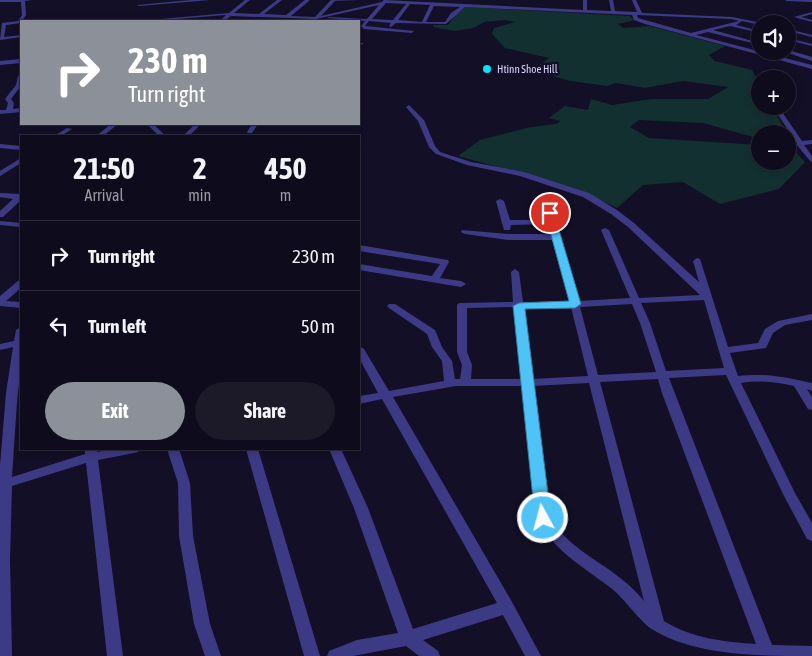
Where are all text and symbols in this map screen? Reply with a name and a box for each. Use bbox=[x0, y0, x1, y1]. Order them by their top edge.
map controls bbox=[751, 15, 796, 170]
button: sound bbox=[751, 15, 796, 60]
icon: right bbox=[45, 40, 110, 105]
text: 230 m bbox=[128, 40, 207, 80]
marker: Htinn Shoe Hill bbox=[481, 63, 493, 75]
place label: Htinn Shoe Hill bbox=[497, 63, 558, 75]
button: + bbox=[751, 70, 796, 115]
text: Turn right bbox=[128, 81, 205, 107]
button: − bbox=[751, 125, 796, 170]
text: 21:50 bbox=[73, 151, 135, 185]
text: 2 bbox=[193, 151, 207, 185]
text: 450 bbox=[264, 151, 307, 185]
text: Arrival bbox=[85, 186, 124, 204]
text: min bbox=[188, 186, 211, 204]
text: m bbox=[280, 186, 291, 204]
pin bbox=[529, 192, 571, 234]
icon: arrive bbox=[536, 199, 564, 227]
icon: right bbox=[45, 242, 73, 270]
text: Turn right bbox=[88, 245, 155, 267]
text: 230 m bbox=[292, 245, 335, 267]
icon: left bbox=[45, 312, 73, 340]
text: Turn left bbox=[88, 315, 146, 337]
text: 50 m bbox=[301, 315, 335, 337]
button: Exit bbox=[45, 382, 185, 440]
button: Share bbox=[195, 382, 335, 440]
position arrow bbox=[516, 491, 568, 543]

